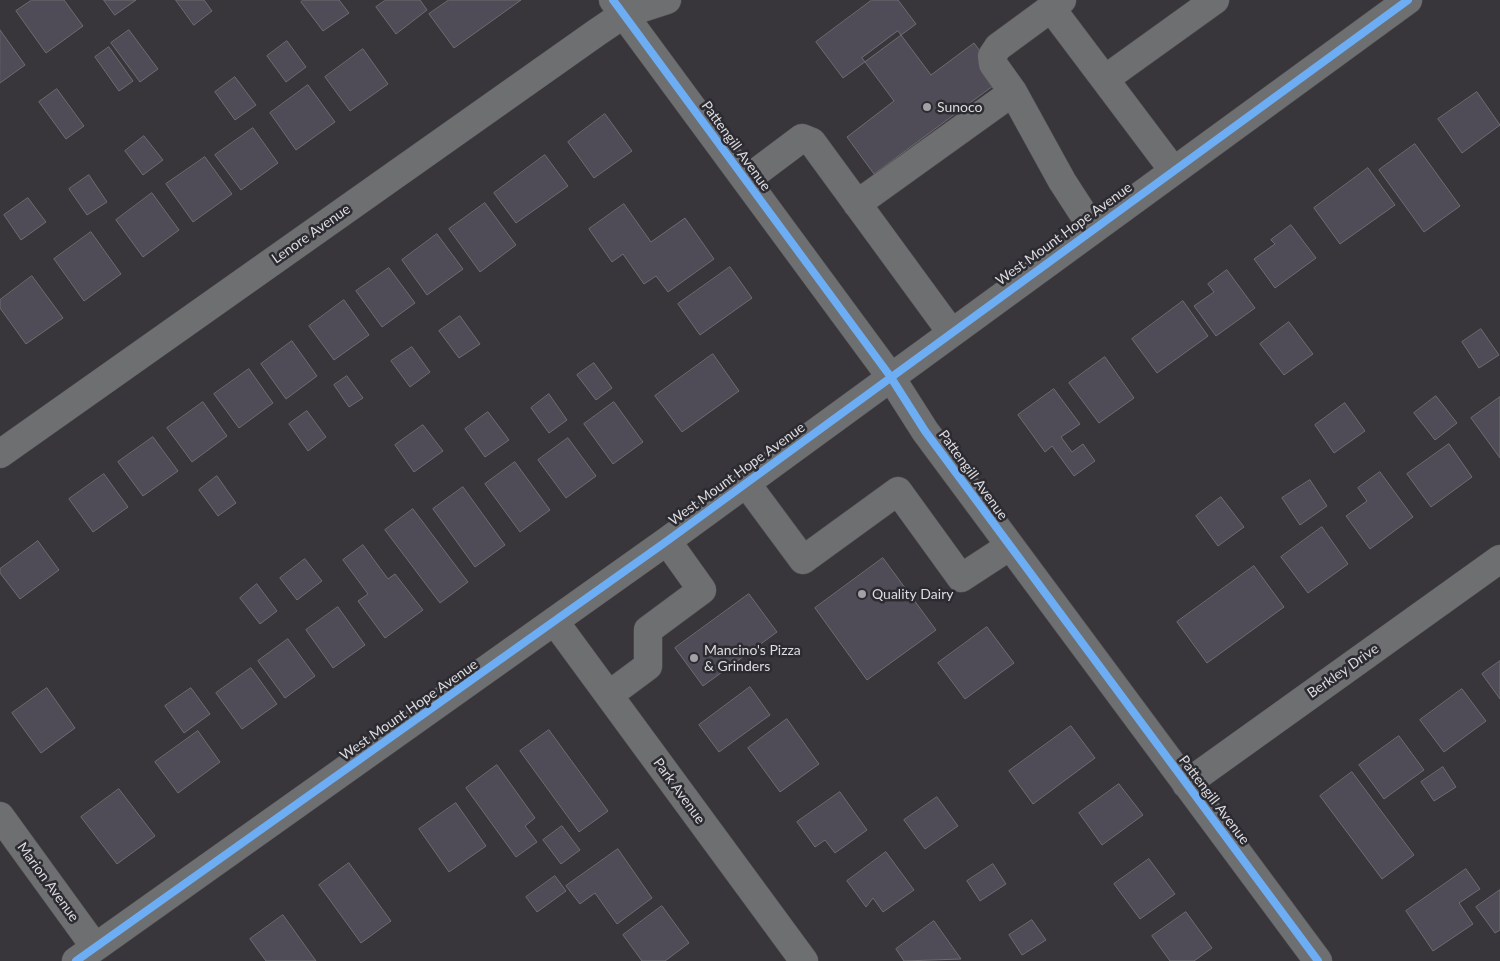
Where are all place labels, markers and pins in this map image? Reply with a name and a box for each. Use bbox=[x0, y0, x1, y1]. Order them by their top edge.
place label: Sunoco bbox=[937, 99, 983, 115]
marker: Sunoco bbox=[921, 101, 933, 113]
place label: Quality Dairy bbox=[872, 586, 953, 602]
marker: Quality Dairy bbox=[856, 588, 868, 600]
place label: Mancino's Pizza & Grinders bbox=[704, 642, 801, 674]
marker: Mancino's Pizza & Grinders bbox=[688, 652, 700, 664]

